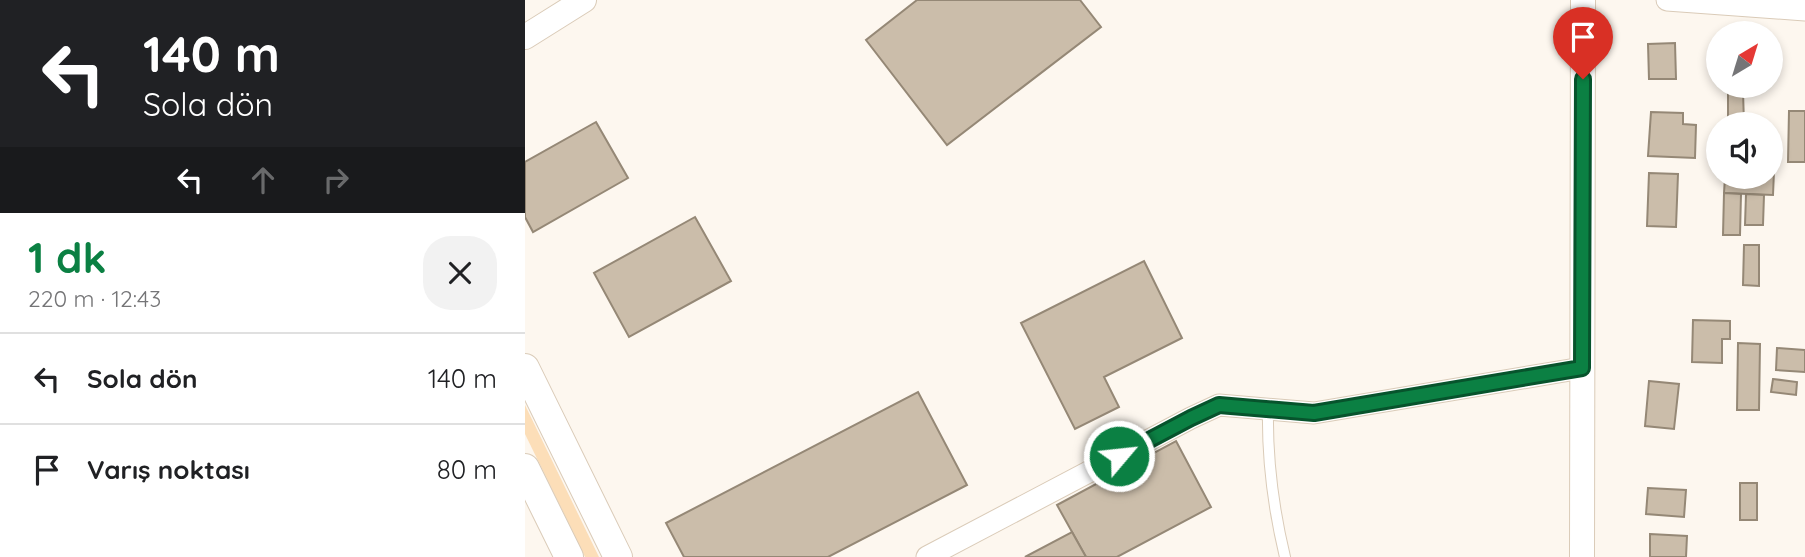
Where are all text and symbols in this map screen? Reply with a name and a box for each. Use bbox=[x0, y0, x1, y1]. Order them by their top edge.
pin bbox=[1553, 7, 1613, 79]
icon: arrive bbox=[1564, 18, 1602, 56]
north arrow bbox=[1706, 21, 1783, 98]
map controls bbox=[1706, 21, 1783, 189]
text: 140 m bbox=[143, 23, 280, 84]
icon: left bbox=[28, 28, 119, 119]
text: Sola dön bbox=[143, 84, 273, 124]
button: sound bbox=[1706, 112, 1783, 189]
icon: left bbox=[171, 161, 209, 199]
icon: ahead bbox=[244, 161, 282, 199]
icon: right bbox=[317, 161, 355, 199]
text: 1 dk bbox=[28, 231, 106, 284]
button: close bbox=[423, 236, 497, 310]
text: 220 m · 12:43 bbox=[28, 284, 161, 313]
icon: left bbox=[28, 360, 66, 398]
text: Sola dön bbox=[87, 362, 197, 395]
text: 140 m bbox=[428, 362, 497, 395]
position arrow bbox=[1082, 419, 1156, 493]
icon: arrive bbox=[28, 451, 66, 489]
text: Varış noktası bbox=[87, 453, 250, 486]
text: 80 m bbox=[437, 453, 497, 486]

